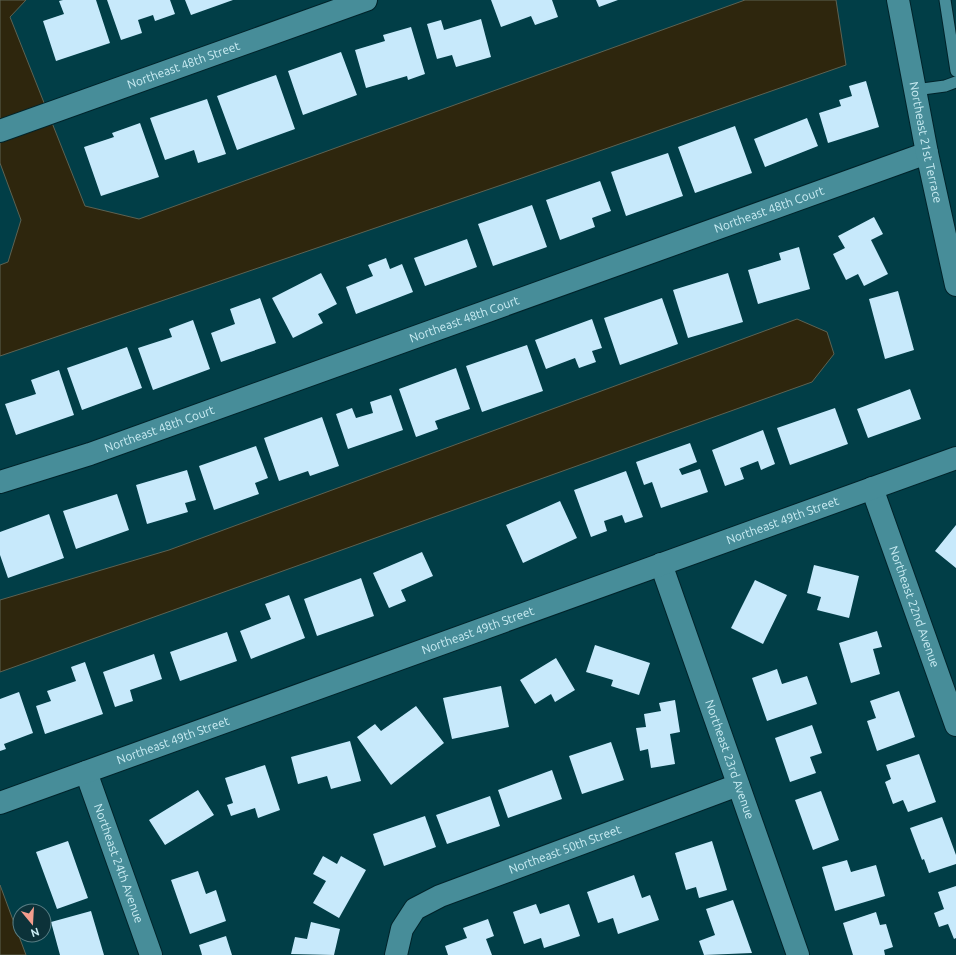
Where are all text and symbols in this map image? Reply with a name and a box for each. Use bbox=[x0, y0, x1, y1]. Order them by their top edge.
street label: Northeast 48th Street bbox=[125, 39, 242, 91]
street label: Northeast 21st Terrace bbox=[908, 80, 945, 204]
street label: Northeast 48th Court bbox=[712, 184, 826, 235]
street label: Northeast 48th Court bbox=[407, 293, 521, 345]
street label: Northeast 48th Court bbox=[103, 403, 216, 454]
street label: Northeast 49th Street bbox=[724, 494, 841, 546]
street label: Northeast 22nd Avenue bbox=[887, 544, 942, 669]
street label: Northeast 49th Street bbox=[420, 604, 536, 656]
street label: Northeast 23rd Avenue bbox=[703, 698, 757, 821]
street label: Northeast 49th Street bbox=[115, 714, 231, 766]
street label: Northeast 24th Avenue bbox=[92, 802, 146, 925]
street label: Northeast 50th Street bbox=[507, 822, 623, 876]
north arrow bbox=[12, 903, 52, 943]
text: N bbox=[29, 926, 41, 939]

